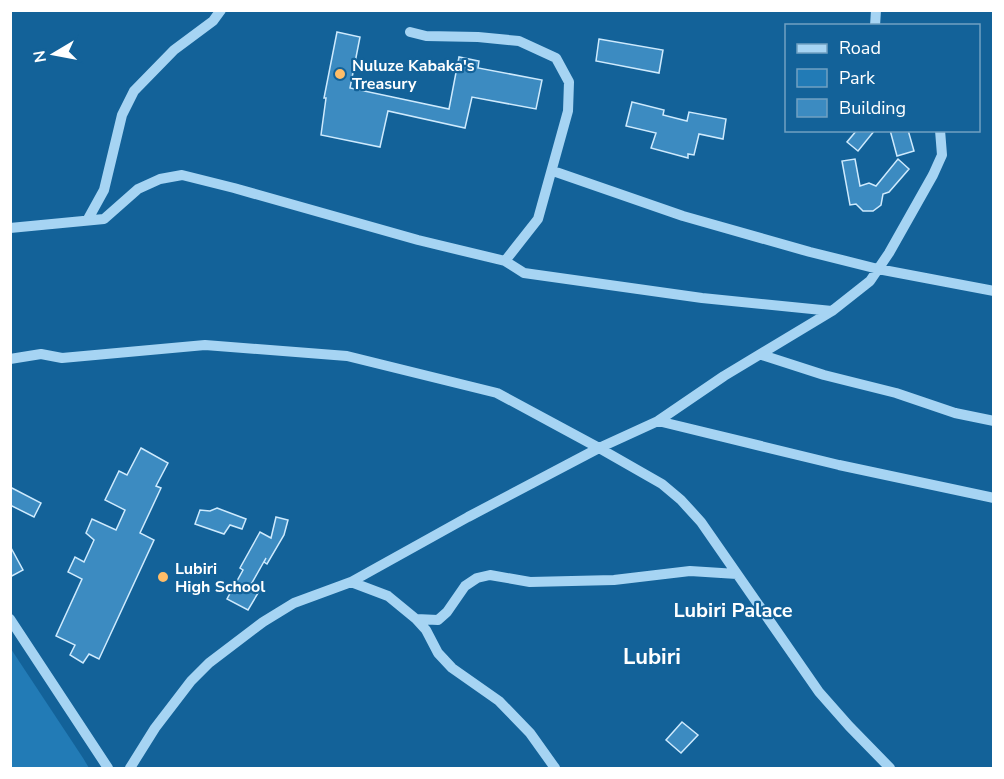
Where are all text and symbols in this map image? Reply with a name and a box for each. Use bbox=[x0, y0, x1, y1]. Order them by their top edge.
north arrow bbox=[24, 24, 84, 84]
legend bbox=[785, 24, 980, 132]
text: Road bbox=[839, 36, 881, 60]
text: N bbox=[28, 49, 52, 64]
place label: Nuluze Kabaka's Treasury bbox=[352, 55, 475, 95]
text: Park bbox=[839, 66, 876, 90]
marker: Nuluze Kabaka's Treasury bbox=[333, 67, 347, 81]
text: Building bbox=[839, 96, 906, 120]
place label: Lubiri High School bbox=[175, 558, 265, 598]
marker: Lubiri High School bbox=[156, 570, 170, 584]
district label: Lubiri Palace bbox=[674, 597, 793, 624]
district label: Lubiri bbox=[623, 642, 681, 672]

